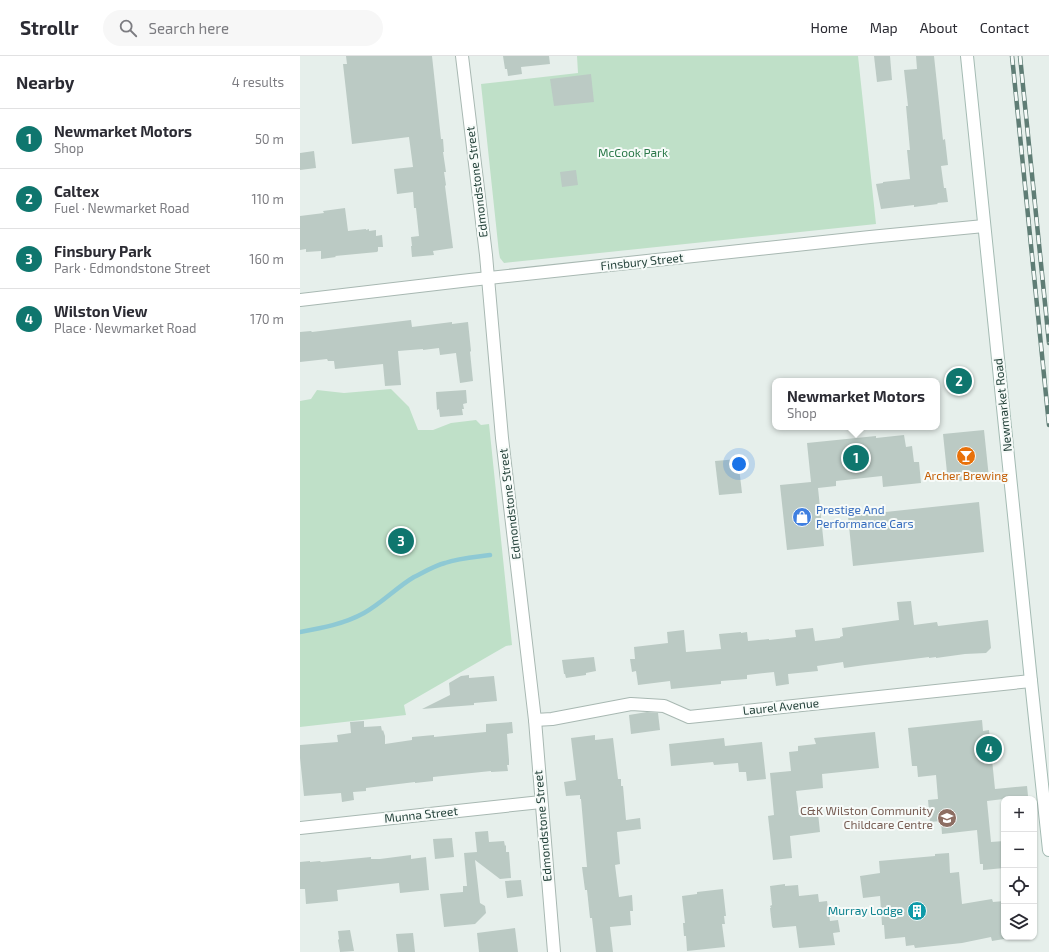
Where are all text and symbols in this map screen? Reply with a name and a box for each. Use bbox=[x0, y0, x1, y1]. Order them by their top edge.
search box bbox=[103, 10, 383, 46]
text: Strollr bbox=[20, 16, 79, 39]
icon: search bbox=[117, 17, 139, 39]
text: Search here bbox=[149, 19, 229, 37]
text: Home bbox=[811, 19, 848, 36]
text: Map bbox=[870, 19, 898, 36]
text: About bbox=[920, 19, 958, 36]
text: Contact bbox=[980, 19, 1029, 36]
text: Nearby bbox=[16, 72, 74, 92]
text: 4 results bbox=[232, 74, 284, 90]
text: Newmarket Motors bbox=[54, 122, 192, 140]
street label: Edmondstone Street bbox=[462, 125, 490, 238]
text: 1 bbox=[26, 131, 32, 147]
text: 50 m bbox=[255, 131, 284, 147]
text: Shop bbox=[54, 140, 84, 156]
park label: McCook Park bbox=[598, 145, 668, 159]
text: Caltex bbox=[54, 182, 99, 200]
text: 2 bbox=[25, 191, 33, 207]
text: 110 m bbox=[252, 191, 284, 207]
text: Fuel · Newmarket Road bbox=[54, 200, 189, 216]
text: Finsbury Park bbox=[54, 242, 152, 260]
street label: Finsbury Street bbox=[600, 250, 684, 272]
text: 3 bbox=[25, 251, 33, 267]
text: 160 m bbox=[249, 251, 284, 267]
text: Park · Edmondstone Street bbox=[54, 260, 210, 276]
text: Wilston View bbox=[54, 302, 148, 320]
text: 4 bbox=[25, 311, 33, 327]
text: 170 m bbox=[250, 311, 284, 327]
text: Place · Newmarket Road bbox=[54, 320, 197, 336]
street label: Newmarket Road bbox=[990, 358, 1014, 453]
pin: 2 bbox=[946, 366, 972, 396]
popup bbox=[772, 378, 940, 430]
text: Newmarket Motors bbox=[787, 387, 925, 405]
text: Shop bbox=[787, 405, 817, 421]
pin: 1 bbox=[843, 443, 869, 473]
bar icon: Archer Brewing bbox=[955, 445, 977, 467]
street label: Edmondstone Street bbox=[495, 447, 523, 560]
your location bbox=[729, 454, 749, 474]
place label: Archer Brewing bbox=[924, 468, 1008, 482]
place label: Prestige And Performance Cars bbox=[816, 502, 914, 530]
shop icon: Prestige And Performance Cars bbox=[791, 506, 813, 528]
pin: 3 bbox=[388, 526, 414, 556]
street label: Laurel Avenue bbox=[742, 695, 820, 717]
pin: 4 bbox=[976, 734, 1002, 764]
street label: Edmondstone Street bbox=[530, 769, 554, 882]
map controls bbox=[1001, 796, 1037, 940]
button: + bbox=[1001, 796, 1037, 832]
street label: Munna Street bbox=[383, 803, 459, 825]
place label: C&K Wilston Community Childcare Centre bbox=[800, 803, 934, 831]
school or university icon: C&K Wilston Community Childcare Centre bbox=[936, 807, 958, 829]
button: − bbox=[1001, 832, 1037, 868]
button: locate bbox=[1001, 868, 1037, 904]
building icon: Murray Lodge bbox=[906, 900, 928, 922]
place label: Murray Lodge bbox=[828, 903, 903, 917]
button: layers bbox=[1001, 904, 1037, 940]

